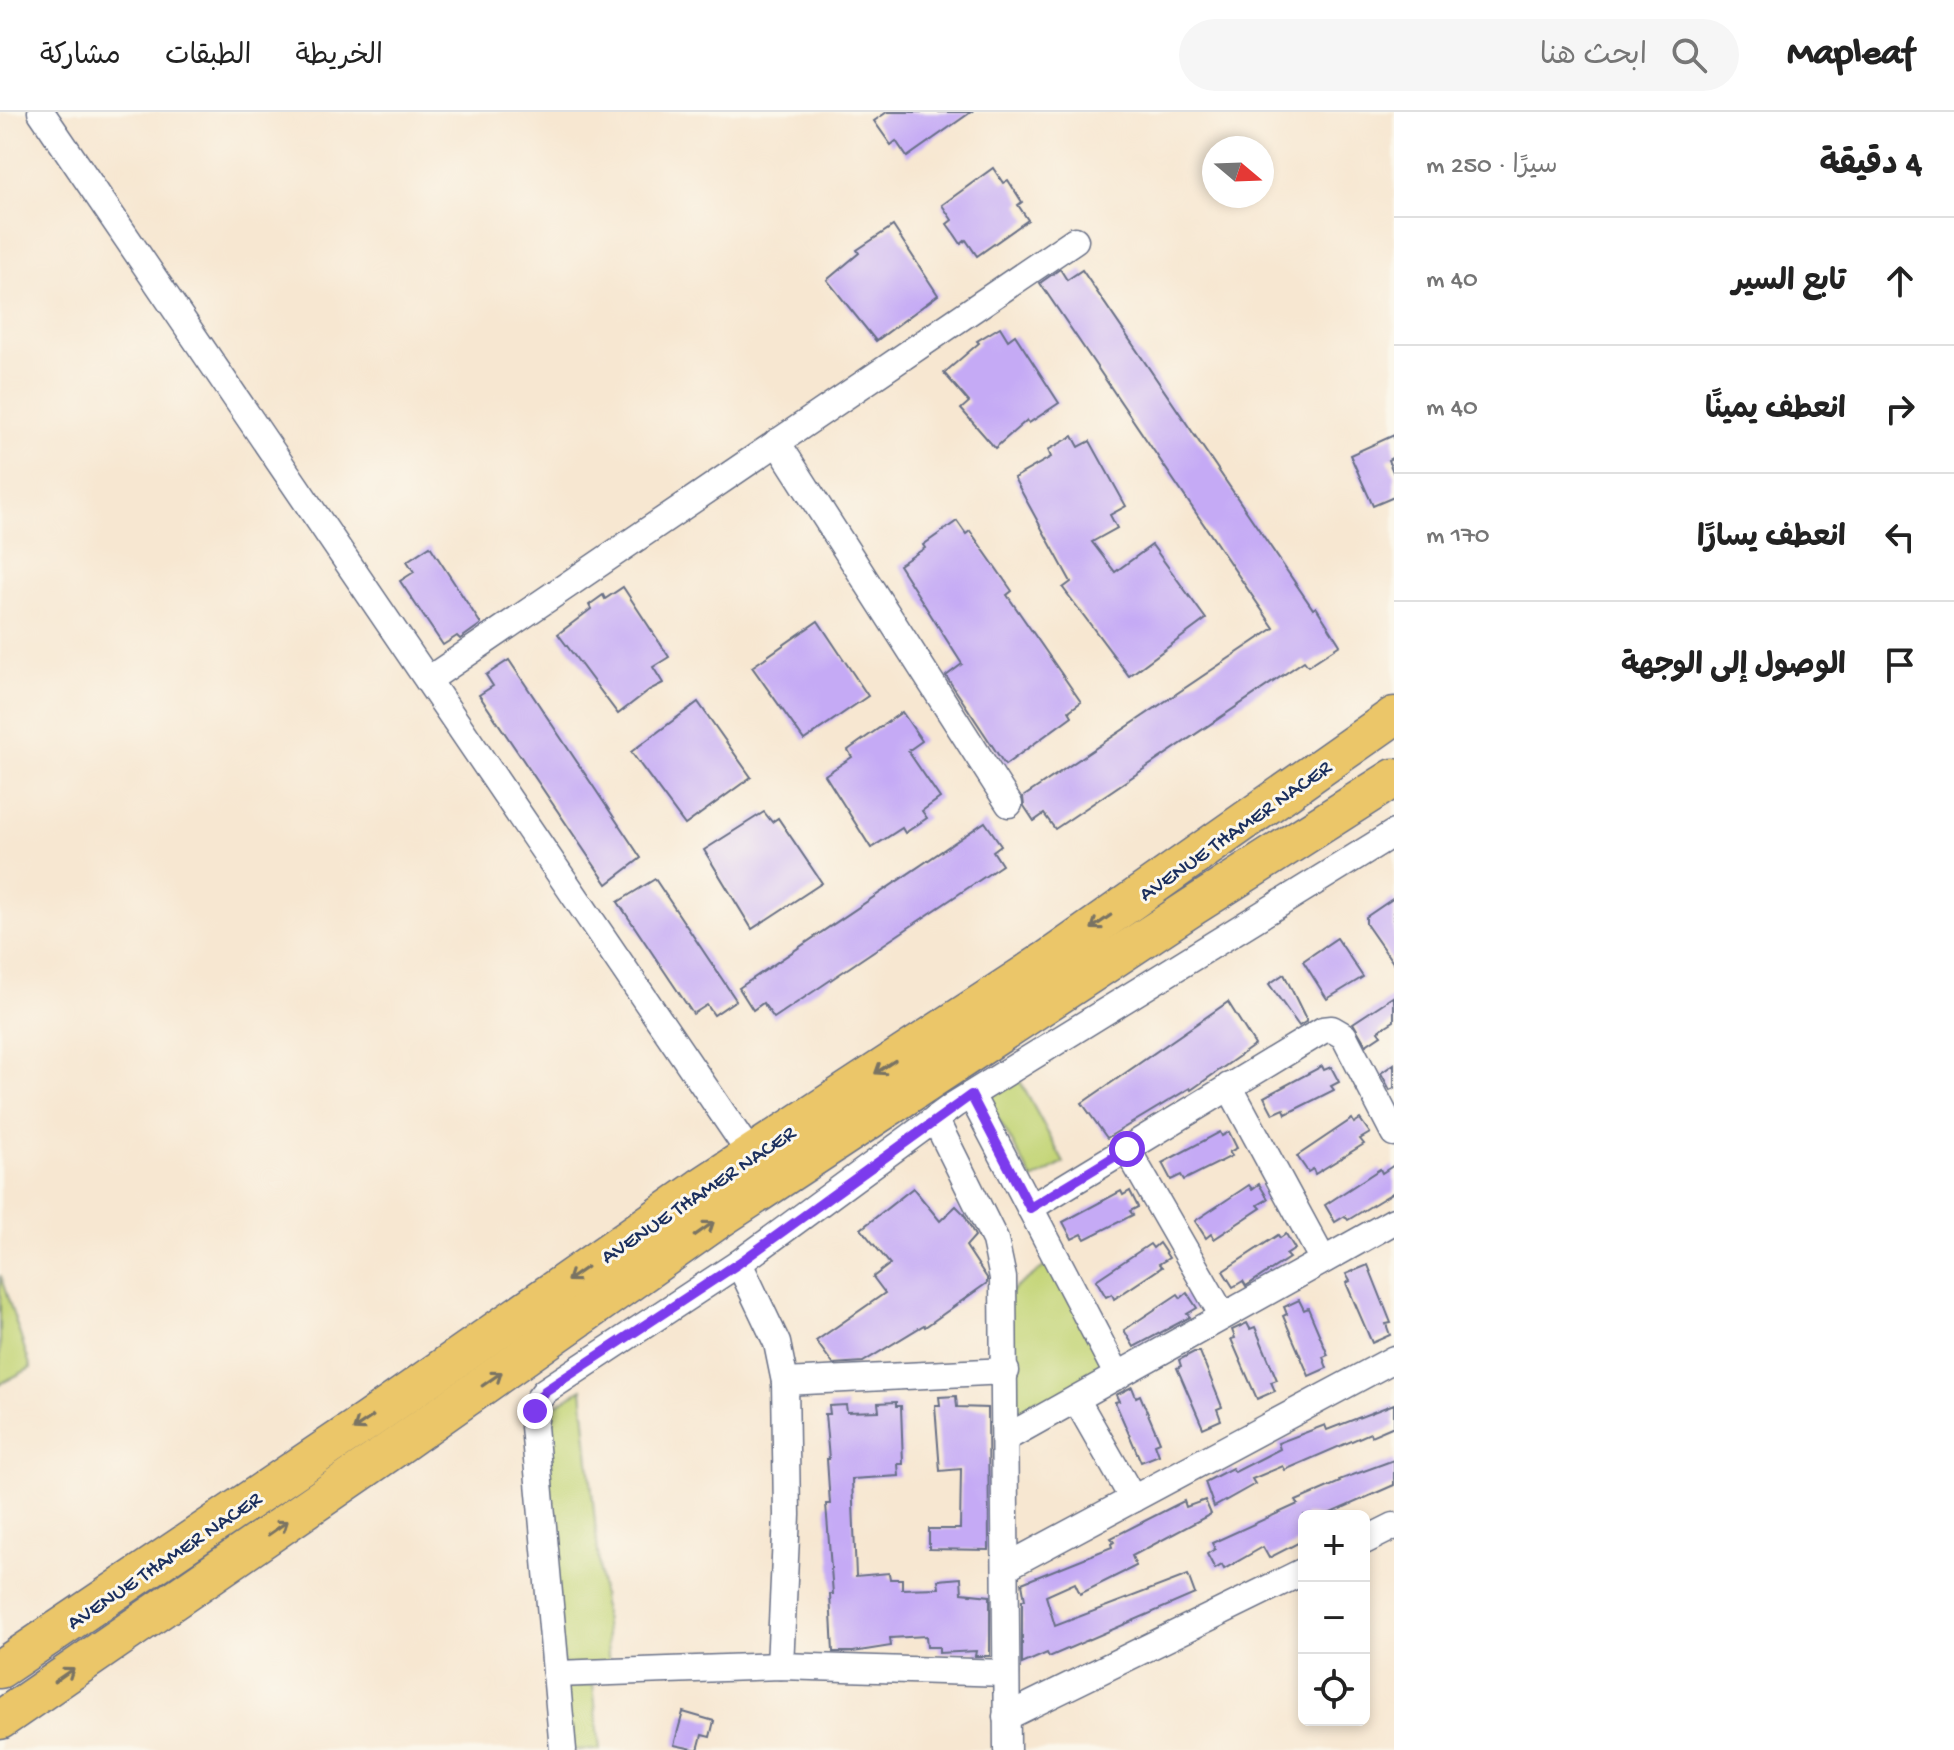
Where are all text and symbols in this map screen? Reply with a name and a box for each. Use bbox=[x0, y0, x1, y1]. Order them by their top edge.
search box bbox=[1179, 19, 1739, 91]
icon: search bbox=[1667, 33, 1711, 77]
text: Mapleaf bbox=[1787, 33, 1914, 77]
text: ابحث هنا bbox=[1540, 40, 1647, 75]
text: مشاركة bbox=[40, 41, 121, 74]
text: الطبقات bbox=[165, 41, 251, 74]
text: الخريطة bbox=[295, 41, 383, 74]
north arrow bbox=[1202, 136, 1274, 208]
text: 4 دقيقة bbox=[1819, 147, 1922, 187]
text: سيرًا · 250 m bbox=[1426, 152, 1558, 183]
icon: ahead bbox=[1878, 259, 1922, 303]
text: 40 m bbox=[1426, 266, 1478, 297]
text: تابع السير bbox=[1732, 266, 1846, 301]
icon: right bbox=[1878, 387, 1922, 431]
text: 40 m bbox=[1426, 394, 1478, 425]
text: انعطف يمينًا bbox=[1705, 394, 1846, 429]
icon: left bbox=[1878, 515, 1922, 559]
text: 170 m bbox=[1426, 522, 1489, 553]
text: انعطف يسارًا bbox=[1697, 522, 1846, 557]
icon: arrive bbox=[1878, 643, 1922, 687]
text: الوصول إلى الوجهة bbox=[1621, 650, 1846, 685]
street label: AVENUE THAMER NACER bbox=[1135, 755, 1339, 909]
one-way arrow bbox=[1091, 914, 1113, 930]
one-way arrow bbox=[874, 1059, 897, 1075]
street label: AVENUE THAMER NACER bbox=[597, 1121, 803, 1271]
route start bbox=[1109, 1131, 1145, 1167]
one-way arrow bbox=[693, 1221, 715, 1238]
one-way arrow bbox=[566, 1266, 588, 1282]
one-way arrow bbox=[480, 1371, 502, 1387]
route end bbox=[517, 1393, 553, 1429]
one-way arrow bbox=[353, 1415, 375, 1431]
street label: AVENUE THAMER NACER bbox=[63, 1487, 269, 1637]
map controls bbox=[1298, 1510, 1370, 1726]
button: + bbox=[1298, 1510, 1370, 1582]
one-way arrow bbox=[267, 1520, 289, 1536]
button: − bbox=[1298, 1582, 1370, 1654]
button: locate bbox=[1298, 1654, 1370, 1726]
one-way arrow bbox=[53, 1667, 75, 1683]

